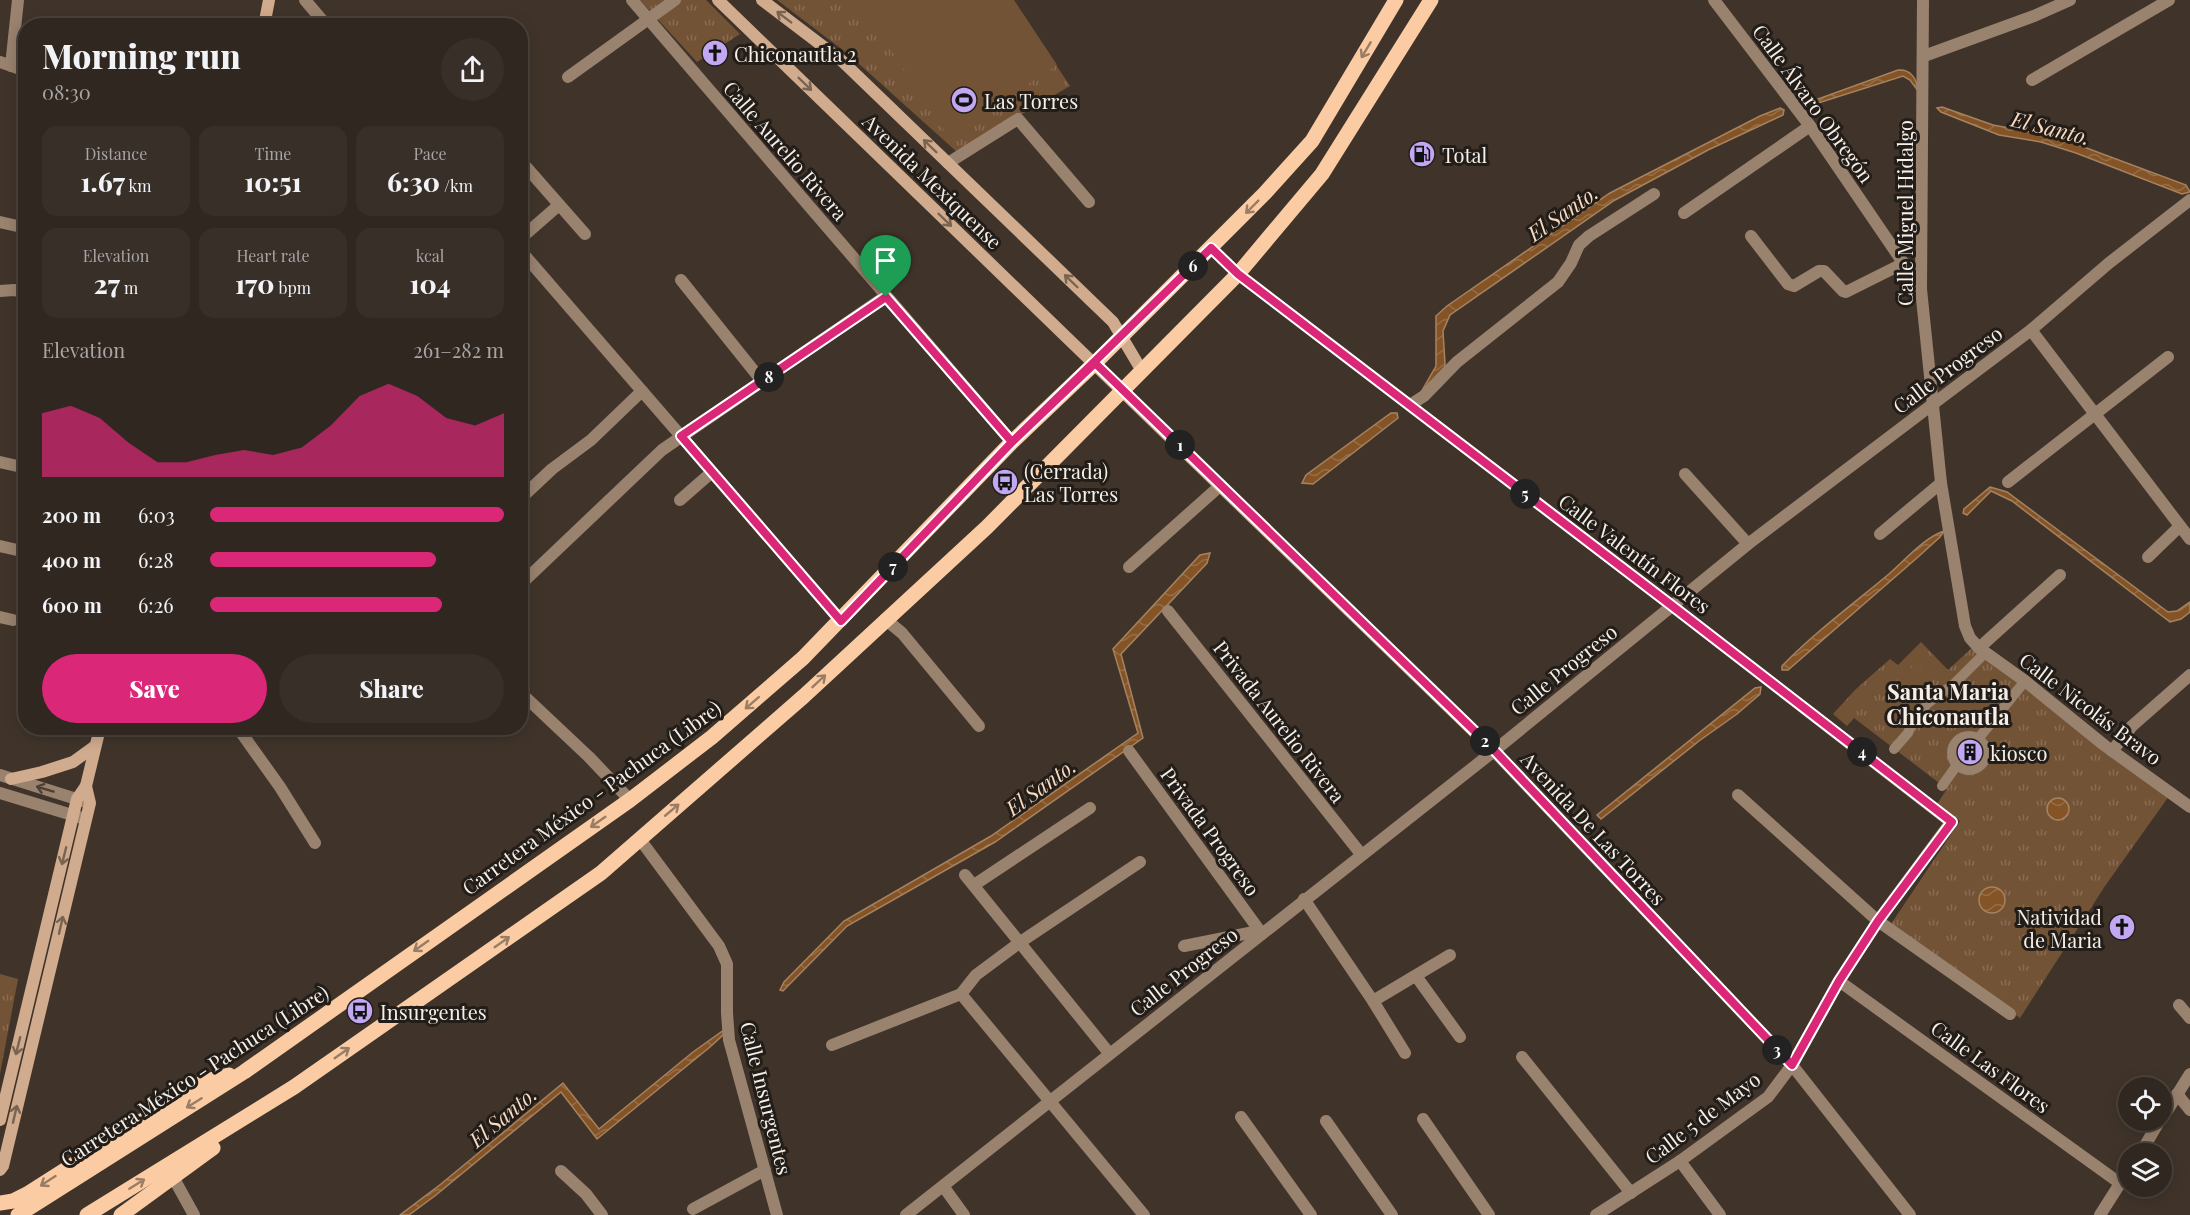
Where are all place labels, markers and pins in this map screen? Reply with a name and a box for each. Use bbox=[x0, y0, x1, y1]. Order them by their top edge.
church icon: Chiconautla 2 bbox=[700, 38, 730, 68]
place label: Chiconautla 2 bbox=[734, 40, 857, 67]
sports icon: Las Torres bbox=[949, 85, 979, 115]
place label: Las Torres bbox=[984, 87, 1078, 114]
fuel station icon: Total bbox=[1407, 139, 1437, 169]
place label: Total bbox=[1442, 141, 1488, 168]
pin bbox=[860, 235, 911, 297]
pin: 6 bbox=[1178, 251, 1208, 281]
pin: 8 bbox=[754, 362, 784, 392]
pin: 1 bbox=[1165, 430, 1195, 460]
place label: (Cerrada) Las Torres bbox=[1024, 457, 1118, 507]
bus stop icon: (Cerrada) Las Torres bbox=[990, 467, 1020, 497]
pin: 5 bbox=[1510, 479, 1540, 509]
pin: 7 bbox=[878, 552, 908, 582]
pin: 2 bbox=[1470, 726, 1500, 756]
pin: 4 bbox=[1847, 737, 1877, 767]
building icon: kiosco bbox=[1955, 737, 1985, 767]
place label: kiosco bbox=[1990, 739, 2047, 766]
place label: Natividad de Maria bbox=[2017, 903, 2102, 953]
church icon: Natividad de Maria bbox=[2107, 912, 2137, 942]
bus stop icon: Insurgentes bbox=[345, 996, 375, 1026]
place label: Insurgentes bbox=[380, 998, 487, 1025]
pin: 3 bbox=[1762, 1035, 1792, 1065]

